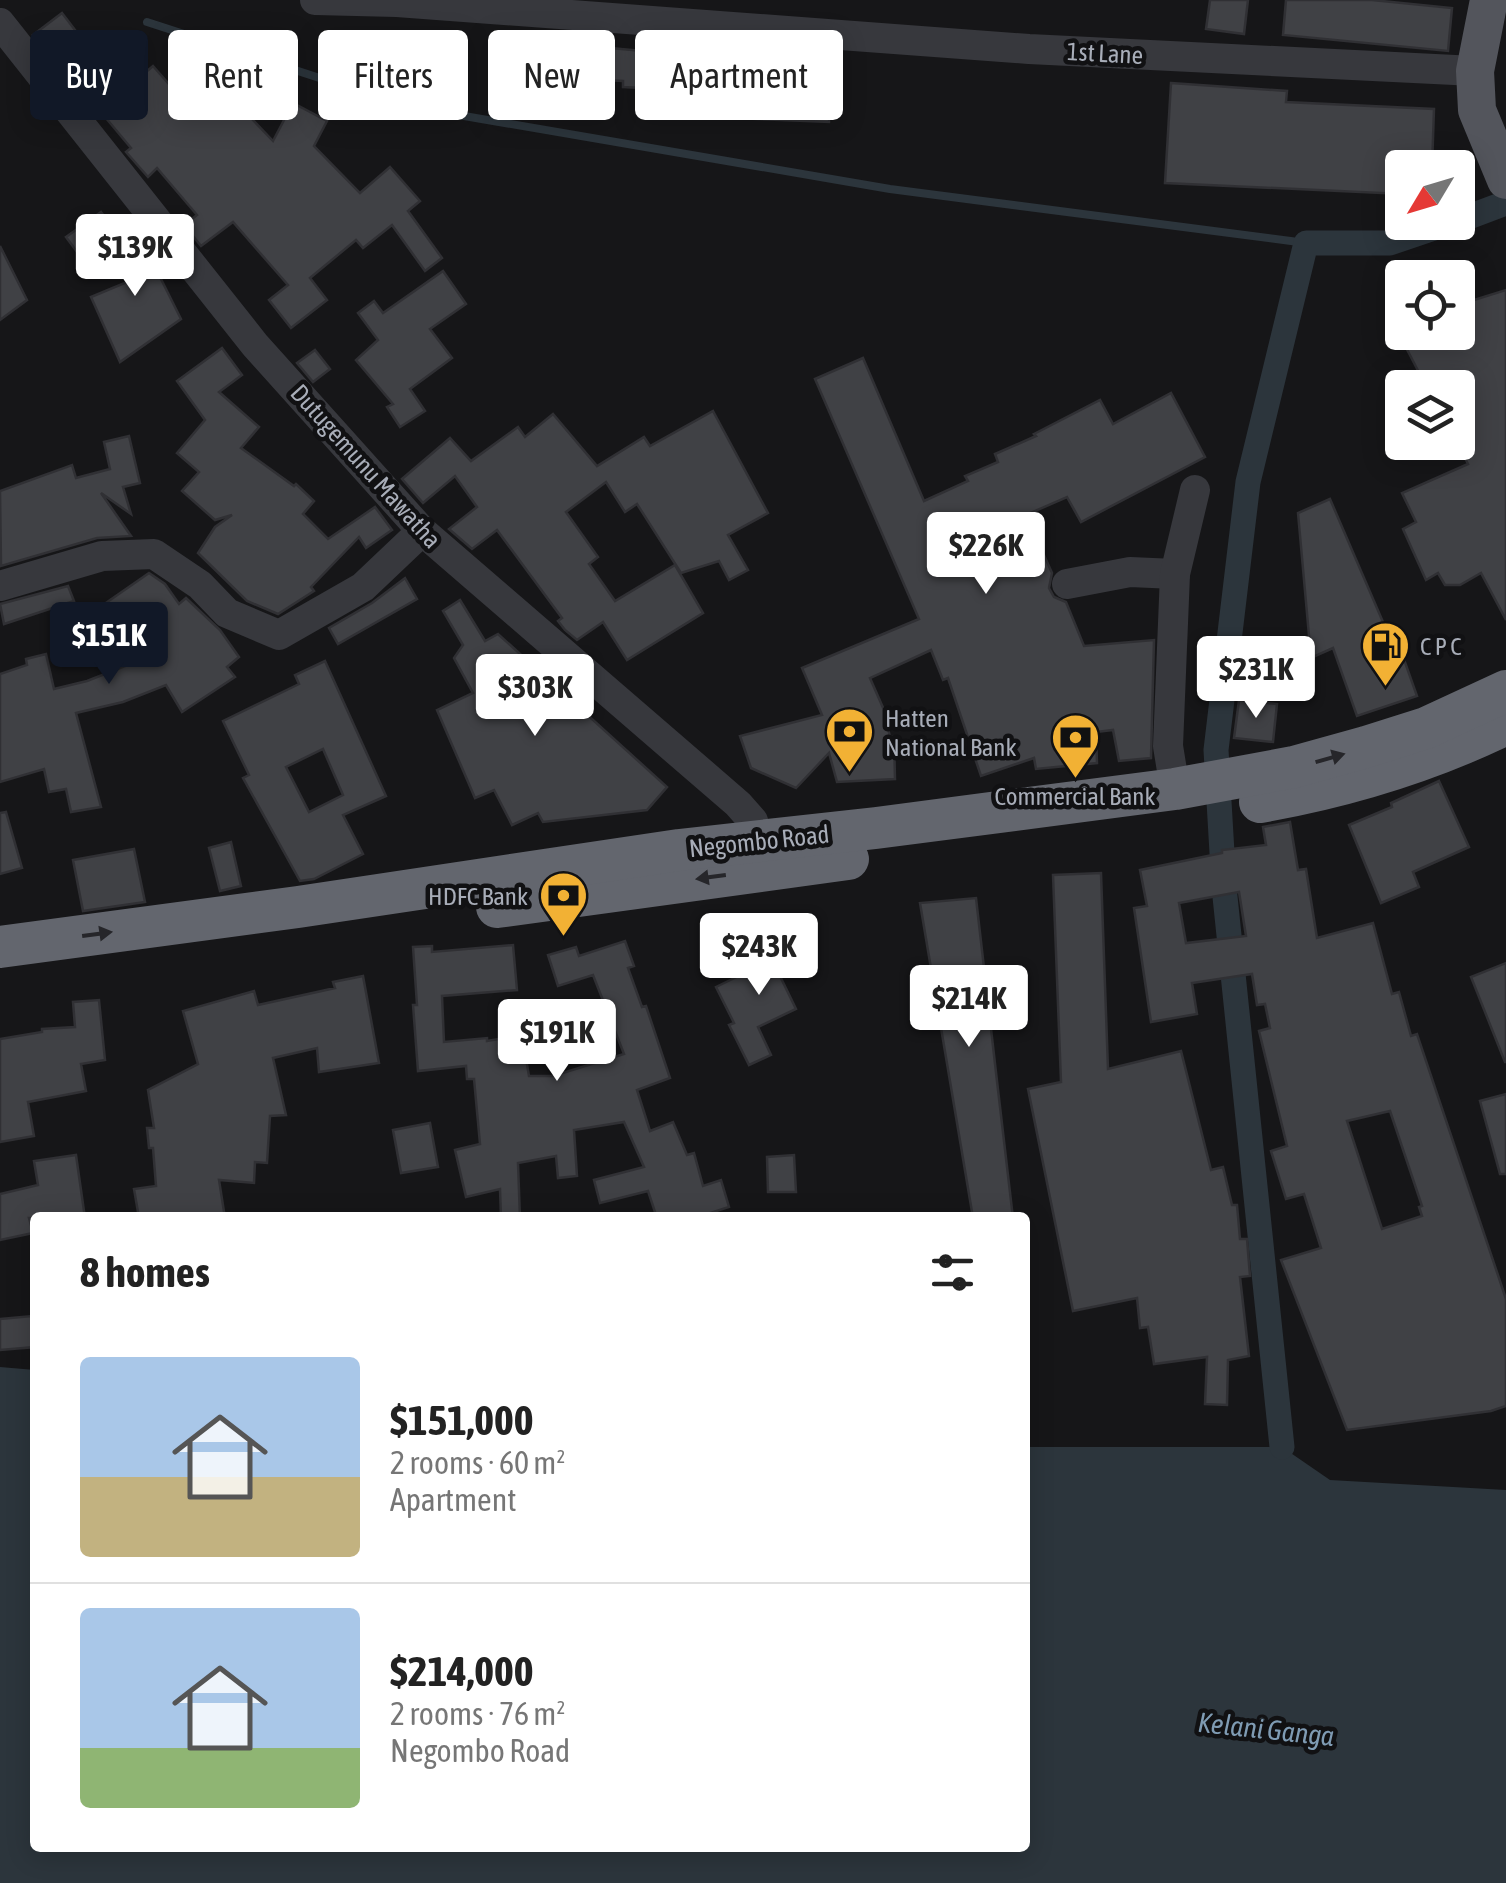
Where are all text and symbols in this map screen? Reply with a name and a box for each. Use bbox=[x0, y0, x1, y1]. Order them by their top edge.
chip: Buy bbox=[30, 30, 148, 120]
chip: Rent bbox=[168, 30, 298, 120]
chip: Filters bbox=[318, 30, 468, 120]
chip: New bbox=[488, 30, 615, 120]
chip: Apartment bbox=[635, 30, 843, 120]
street label: 1st Lane bbox=[1066, 37, 1144, 69]
north arrow bbox=[1385, 150, 1475, 240]
map controls bbox=[1385, 150, 1475, 460]
pin: $139K bbox=[65, 214, 205, 299]
text: $139K bbox=[98, 228, 172, 265]
button: locate bbox=[1385, 260, 1475, 350]
button: layers bbox=[1385, 370, 1475, 460]
street label: Dutugemunu Mawatha bbox=[285, 378, 447, 554]
pin: $226K bbox=[916, 512, 1056, 597]
text: $226K bbox=[949, 526, 1023, 563]
pin: $151K bbox=[39, 602, 179, 687]
text: $151K bbox=[72, 616, 146, 653]
fuel station icon: C P C bbox=[1359, 620, 1411, 688]
place label: C P C bbox=[1420, 632, 1462, 660]
pin: $231K bbox=[1186, 636, 1326, 721]
text: $231K bbox=[1219, 650, 1293, 687]
pin: $303K bbox=[465, 654, 605, 739]
text: $303K bbox=[498, 668, 572, 705]
place label: Hatten National Bank bbox=[885, 704, 1016, 761]
bank icon: Hatten National Bank bbox=[824, 706, 876, 774]
bank icon: Commercial Bank bbox=[1049, 712, 1101, 780]
one-way arrow bbox=[1315, 749, 1346, 765]
place label: Commercial Bank bbox=[994, 782, 1156, 810]
street label: Negombo Road bbox=[687, 820, 831, 862]
one-way arrow bbox=[694, 869, 726, 885]
bank icon: HDFC Bank bbox=[537, 870, 589, 938]
place label: HDFC Bank bbox=[428, 882, 528, 910]
pin: $243K bbox=[689, 913, 829, 998]
one-way arrow bbox=[81, 925, 113, 941]
text: $243K bbox=[722, 927, 796, 964]
pin: $214K bbox=[899, 965, 1039, 1050]
text: $214K bbox=[932, 979, 1006, 1016]
pin: $191K bbox=[487, 999, 627, 1084]
text: $191K bbox=[520, 1013, 594, 1050]
icon: filters bbox=[925, 1245, 980, 1300]
text: 8 homes bbox=[80, 1248, 210, 1296]
text: $151,000 bbox=[390, 1396, 534, 1444]
icon: home bbox=[160, 1397, 280, 1517]
text: 2 rooms · 60 m² bbox=[390, 1444, 565, 1481]
text: Apartment bbox=[390, 1481, 516, 1518]
text: $214,000 bbox=[390, 1647, 534, 1695]
icon: home bbox=[160, 1648, 280, 1768]
text: 2 rooms · 76 m² bbox=[390, 1695, 565, 1732]
water label: Kelani Ganga bbox=[1196, 1706, 1336, 1752]
text: Negombo Road bbox=[390, 1732, 570, 1769]

